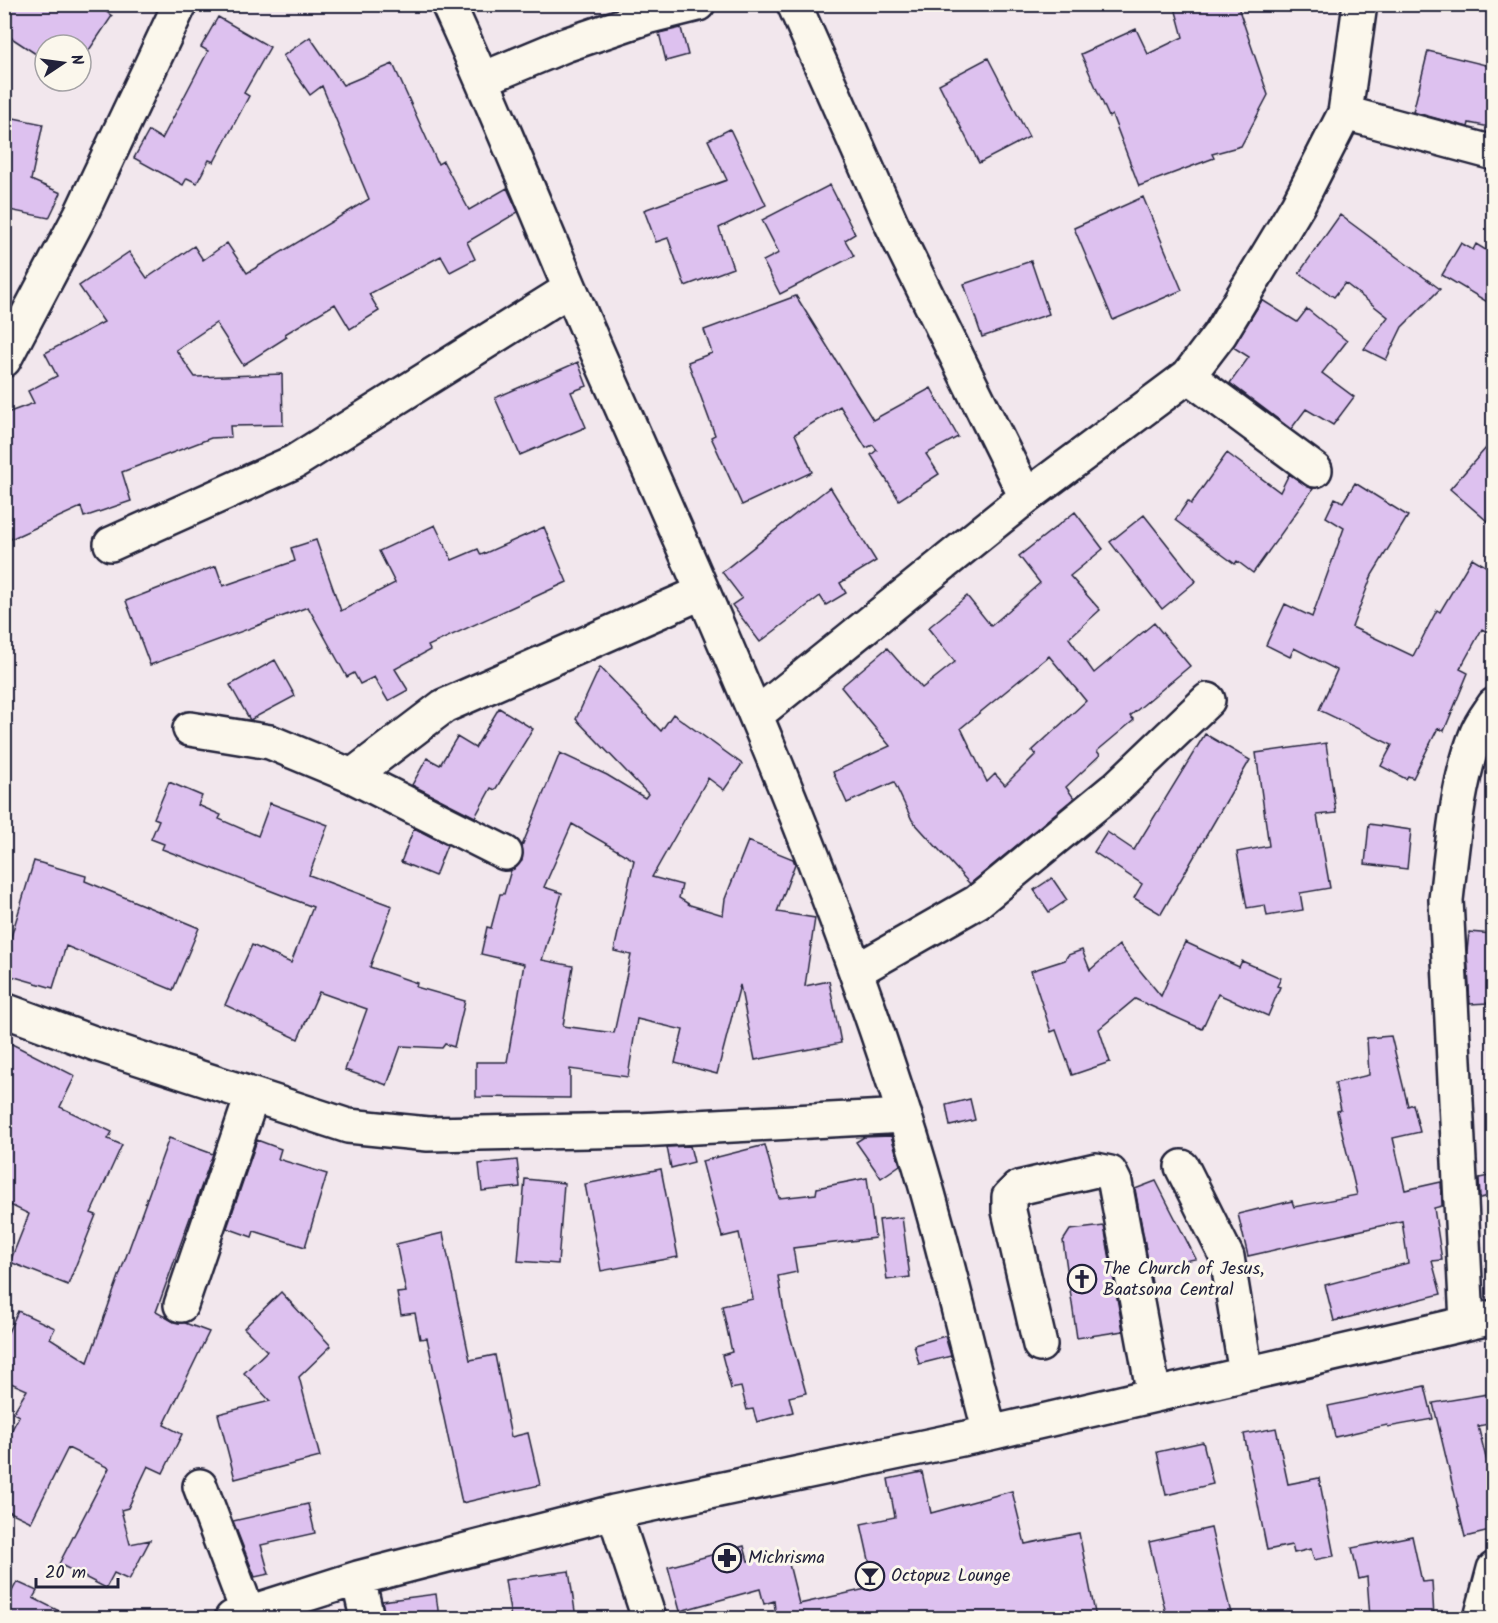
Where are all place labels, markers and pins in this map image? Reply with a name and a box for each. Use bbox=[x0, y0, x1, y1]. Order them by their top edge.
place label: The Church of Jesus, Baatsona Central bbox=[1103, 1255, 1264, 1305]
church icon: The Church of Jesus, Baatsona Central bbox=[1066, 1263, 1098, 1295]
pharmacy icon: Michrisma bbox=[711, 1542, 743, 1574]
place label: Michrisma bbox=[748, 1544, 825, 1573]
bar icon: Octopuz Lounge bbox=[854, 1560, 886, 1592]
place label: Octopuz Lounge bbox=[891, 1562, 1010, 1591]

